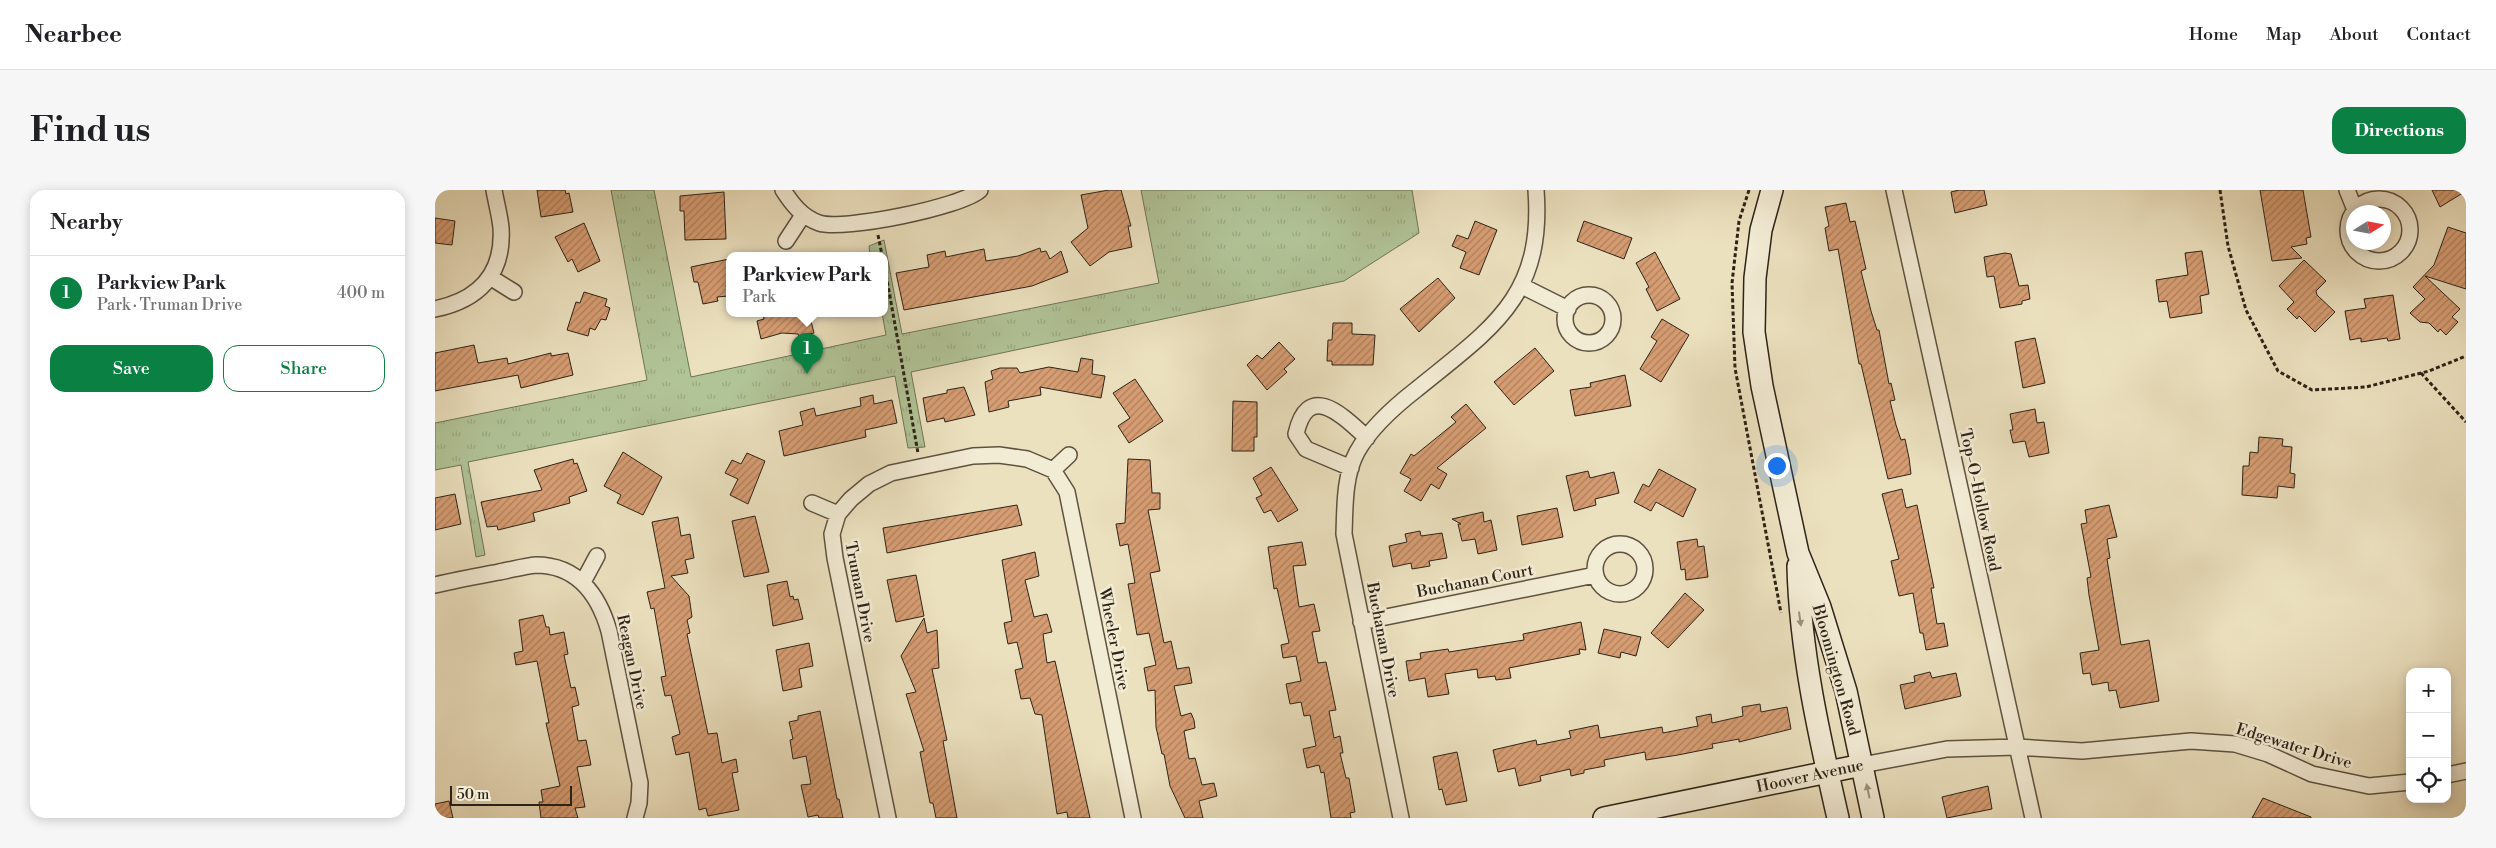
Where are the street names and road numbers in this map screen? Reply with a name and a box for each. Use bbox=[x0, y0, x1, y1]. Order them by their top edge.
street label: Top-O-Hollow Road bbox=[1955, 427, 2005, 573]
street label: Truman Drive bbox=[840, 540, 880, 644]
street label: Buchanan Court bbox=[1414, 560, 1535, 602]
street label: Buchanan Drive bbox=[1362, 580, 1404, 699]
street label: Wheeler Drive bbox=[1094, 585, 1134, 692]
street label: Bloomington Road bbox=[1807, 601, 1864, 738]
street label: Reagan Drive bbox=[612, 612, 652, 712]
street label: Edgewater Drive bbox=[2234, 719, 2354, 773]
street label: Hoover Avenue bbox=[1755, 755, 1865, 797]

